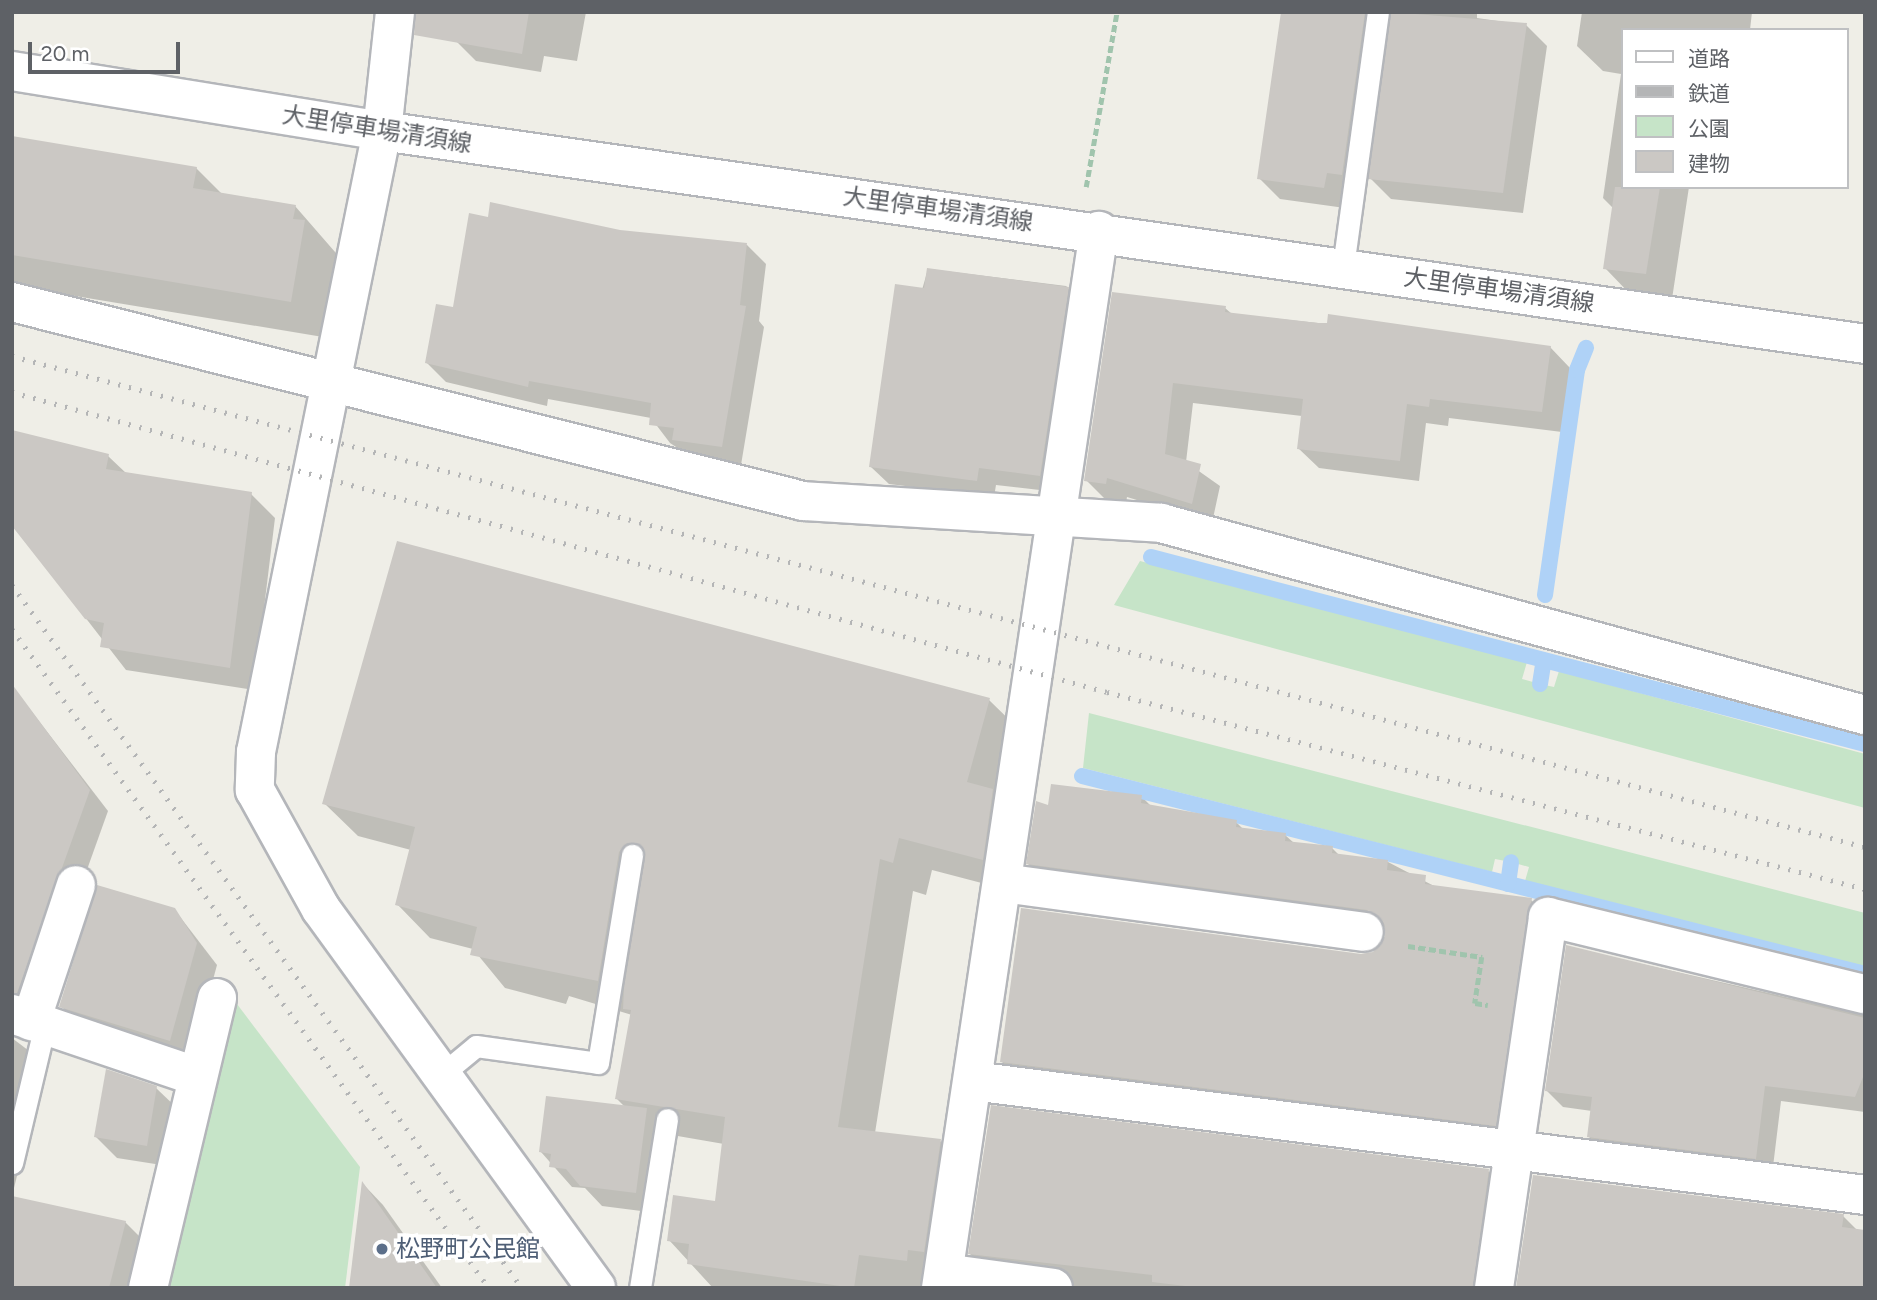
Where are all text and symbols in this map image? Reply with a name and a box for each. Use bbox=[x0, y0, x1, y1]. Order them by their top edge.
scale bar bbox=[32, 28, 184, 72]
legend bbox=[1622, 28, 1849, 189]
text: 20 m bbox=[41, 41, 89, 66]
text: 道路 bbox=[1688, 46, 1730, 71]
text: 鉄道 bbox=[1688, 81, 1730, 106]
street label: 大里停車場清須線 bbox=[280, 100, 474, 158]
text: 公園 bbox=[1688, 116, 1730, 141]
text: 建物 bbox=[1688, 151, 1730, 176]
street label: 大里停車場清須線 bbox=[841, 181, 1035, 237]
street label: 大里停車場清須線 bbox=[1402, 262, 1596, 318]
place label: 松野町公民館 bbox=[396, 1235, 540, 1263]
marker: 松野町公民館 bbox=[374, 1241, 390, 1257]

